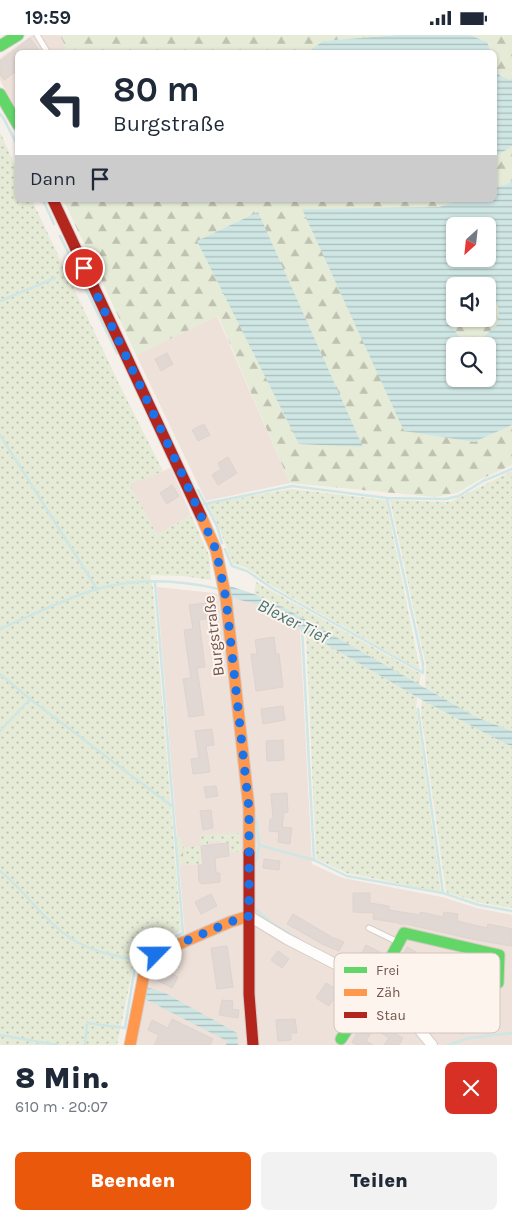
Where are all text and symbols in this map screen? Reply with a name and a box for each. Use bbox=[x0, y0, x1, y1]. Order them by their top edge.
text: 19:59 bbox=[25, 7, 71, 29]
text: 80 m bbox=[113, 69, 200, 110]
icon: left bbox=[30, 70, 95, 135]
text: Burgstraße bbox=[113, 111, 225, 137]
icon: arrive bbox=[86, 165, 114, 193]
text: Dann bbox=[30, 168, 76, 190]
north arrow bbox=[446, 217, 496, 267]
map controls bbox=[446, 217, 496, 387]
pin bbox=[63, 247, 105, 289]
icon: arrive bbox=[70, 254, 98, 282]
button: sound bbox=[446, 277, 496, 327]
button: search bbox=[446, 337, 496, 387]
street label: Burgstraße bbox=[199, 594, 228, 677]
water label: Blexer Tief bbox=[254, 594, 333, 649]
position arrow bbox=[129, 927, 181, 979]
legend bbox=[334, 953, 500, 1033]
text: Frei bbox=[376, 962, 400, 979]
text: Zäh bbox=[376, 984, 400, 1001]
text: Stau bbox=[376, 1007, 406, 1024]
text: 8 Min. bbox=[15, 1060, 108, 1096]
button: close bbox=[445, 1062, 497, 1114]
text: 610 m · 20:07 bbox=[15, 1097, 108, 1116]
button: Beenden bbox=[15, 1152, 251, 1210]
button: Teilen bbox=[261, 1152, 497, 1210]

